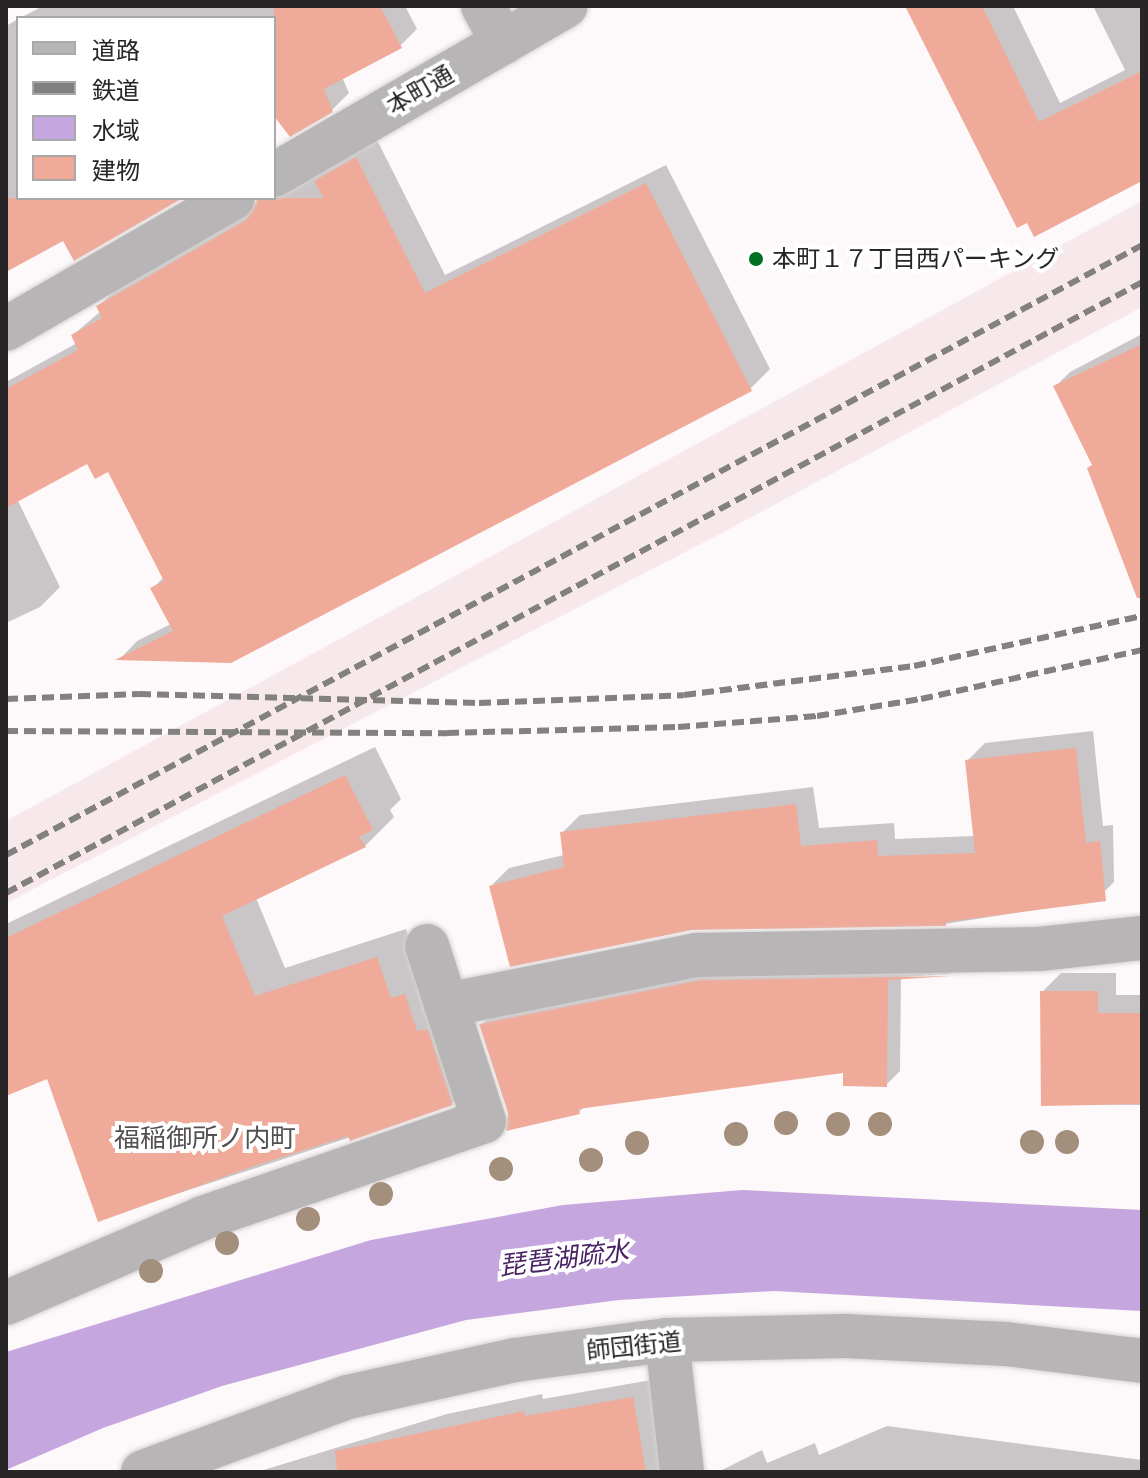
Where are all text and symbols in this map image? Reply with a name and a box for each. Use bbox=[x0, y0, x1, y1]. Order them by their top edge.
legend bbox=[16, 16, 276, 200]
text: 道路 bbox=[92, 36, 140, 65]
street label: 本町通 bbox=[382, 60, 458, 120]
text: 鉄道 bbox=[92, 76, 140, 105]
text: 水域 bbox=[92, 116, 140, 145]
text: 建物 bbox=[92, 156, 140, 185]
place label: 本町１７丁目西パーキング bbox=[772, 245, 1060, 273]
marker: 本町１７丁目西パーキング bbox=[747, 250, 765, 268]
district label: 福稲御所ノ内町 bbox=[114, 1122, 296, 1154]
water label: 琵琶湖疏水 bbox=[498, 1235, 630, 1281]
street label: 師団街道 bbox=[585, 1327, 683, 1365]

